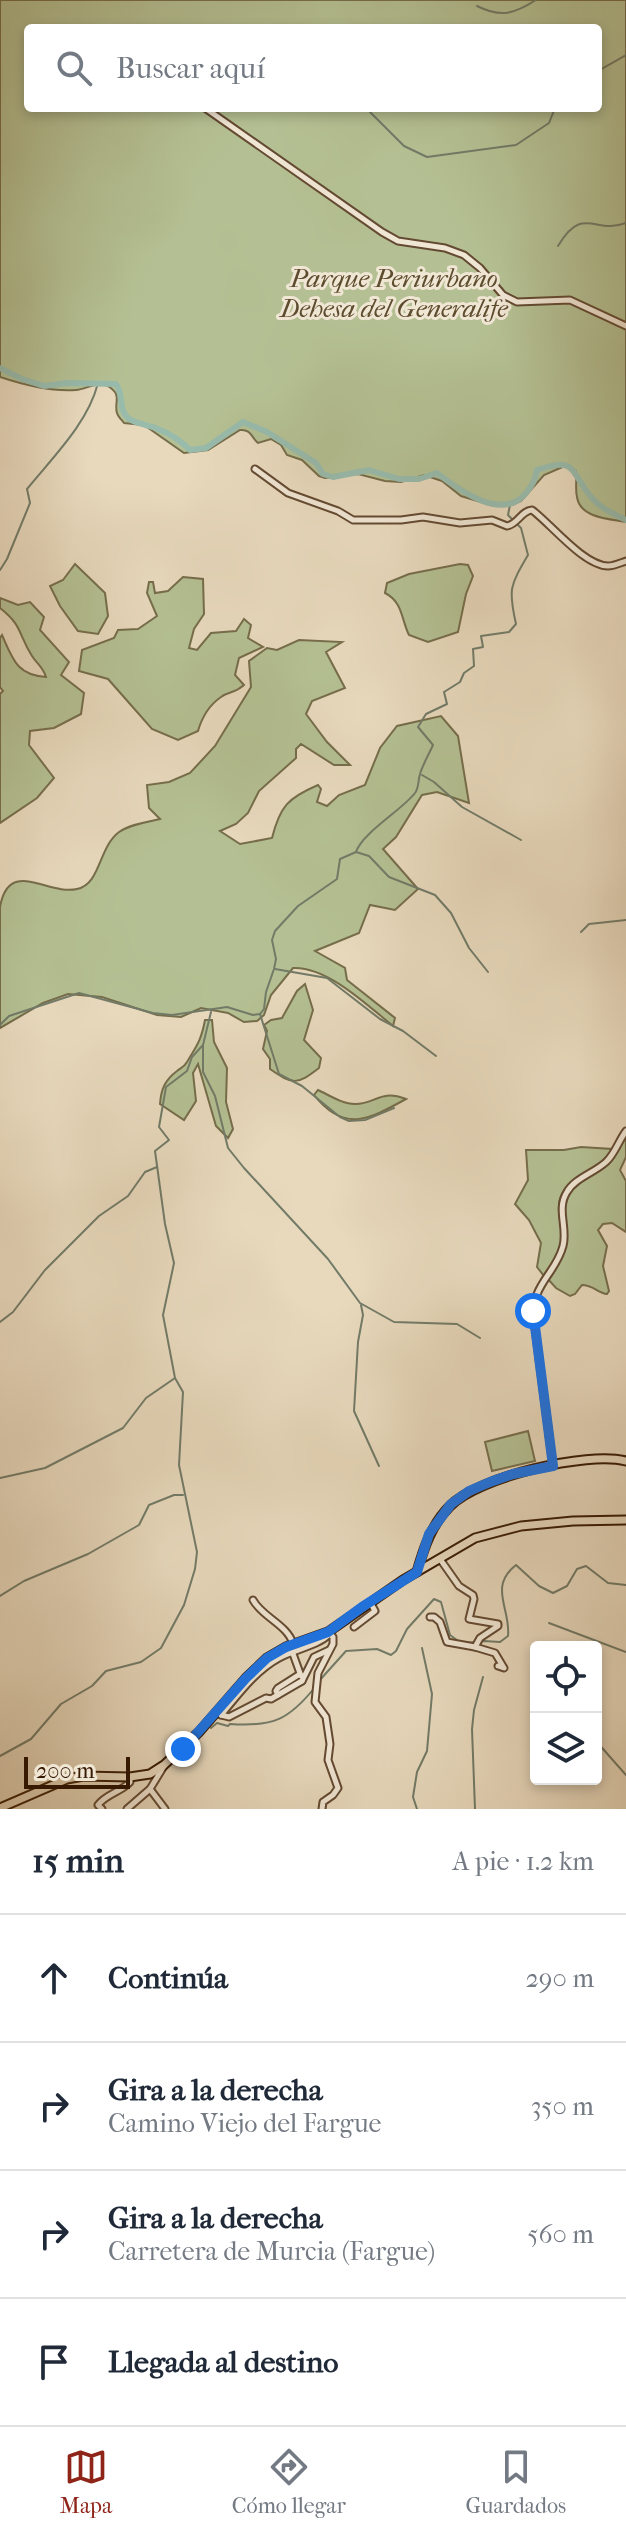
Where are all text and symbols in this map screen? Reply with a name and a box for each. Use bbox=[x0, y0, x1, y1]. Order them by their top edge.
search box bbox=[24, 24, 602, 112]
icon: search bbox=[52, 46, 96, 90]
text: Buscar aquí bbox=[116, 51, 265, 86]
park label: Parque Periurbano Dehesa del Generalife bbox=[278, 263, 509, 324]
route start bbox=[515, 1293, 551, 1329]
map controls bbox=[530, 1641, 602, 1785]
button: locate bbox=[530, 1641, 602, 1713]
button: layers bbox=[530, 1713, 602, 1785]
route end bbox=[165, 1731, 201, 1767]
scale bar bbox=[24, 1753, 130, 1789]
text: 200 m bbox=[36, 1758, 95, 1784]
text: 15 min bbox=[32, 1841, 124, 1881]
text: A pie · 1.2 km bbox=[453, 1846, 594, 1877]
icon: ahead bbox=[32, 1956, 76, 2000]
text: Continúa bbox=[108, 1961, 228, 1996]
text: 290 m bbox=[525, 1963, 594, 1994]
text: Gira a la derecha bbox=[108, 2073, 323, 2108]
icon: right bbox=[32, 2084, 76, 2128]
text: 350 m bbox=[531, 2091, 594, 2122]
text: Camino Viejo del Fargue bbox=[108, 2108, 381, 2139]
text: Gira a la derecha bbox=[108, 2201, 323, 2236]
icon: right bbox=[32, 2212, 76, 2256]
text: 560 m bbox=[527, 2219, 594, 2250]
text: Carretera de Murcia (Fargue) bbox=[108, 2236, 435, 2267]
icon: arrive bbox=[32, 2340, 76, 2384]
text: Llegada al destino bbox=[108, 2345, 338, 2380]
tab: Mapa bbox=[60, 2445, 112, 2519]
tab: Cómo llegar bbox=[232, 2445, 346, 2519]
tab: Guardados bbox=[465, 2445, 566, 2519]

